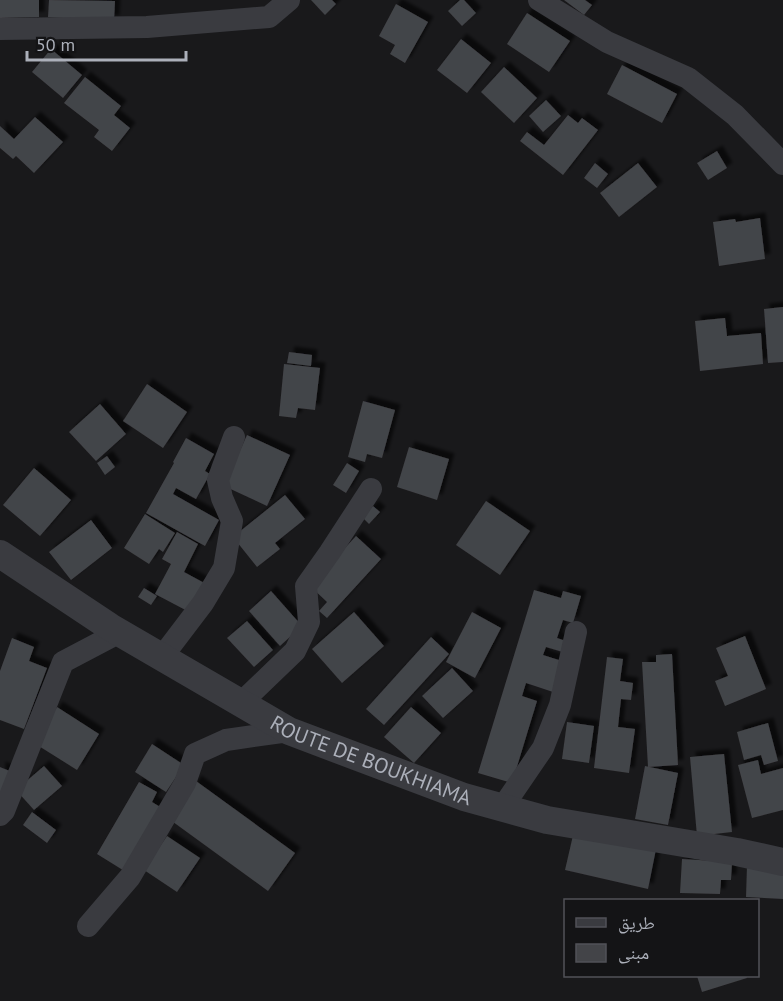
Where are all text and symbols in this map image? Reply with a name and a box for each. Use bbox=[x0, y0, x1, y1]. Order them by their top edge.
scale bar bbox=[27, 24, 186, 62]
text: 50 m bbox=[36, 33, 75, 56]
street label: ROUTE DE BOUKHIAMA bbox=[265, 709, 475, 811]
legend bbox=[564, 899, 759, 977]
text: طريق bbox=[618, 911, 655, 934]
text: مبنى bbox=[618, 941, 649, 964]

